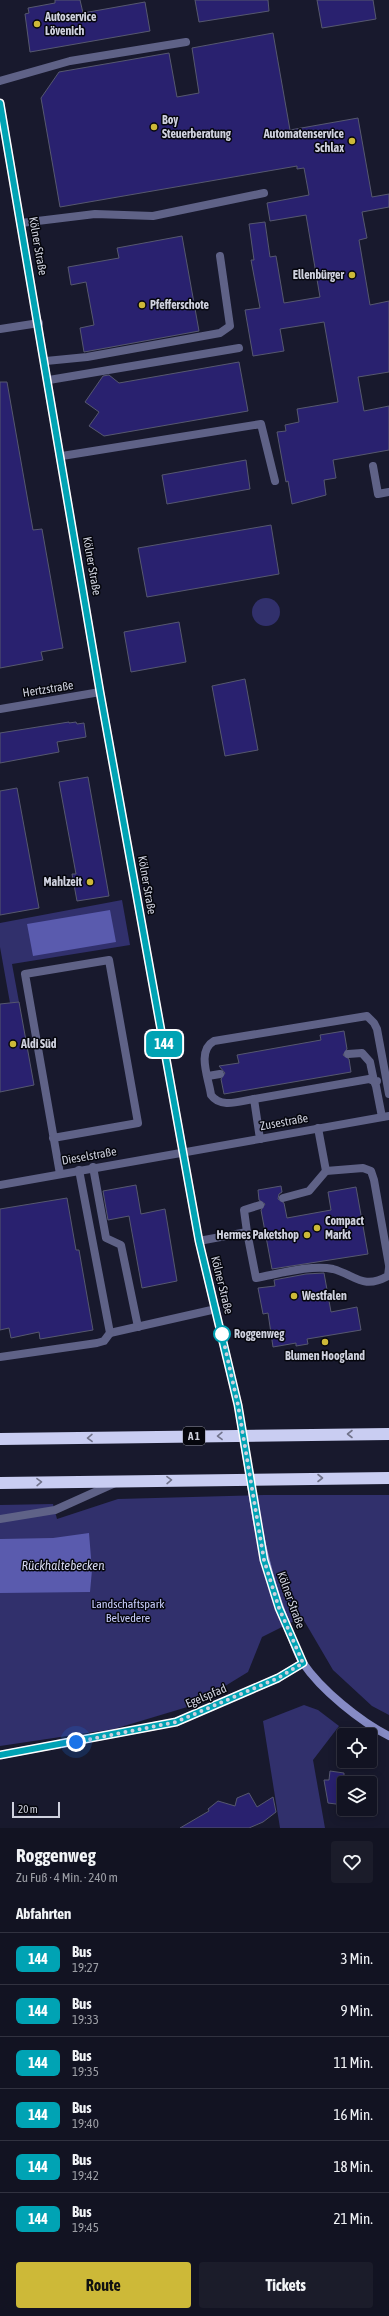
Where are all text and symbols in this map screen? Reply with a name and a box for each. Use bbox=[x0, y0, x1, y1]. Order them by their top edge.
place label: Autoservice Lövenich bbox=[44, 10, 97, 38]
marker: Autoservice Lövenich bbox=[32, 19, 42, 29]
place label: Boy Steuerberatung bbox=[162, 113, 232, 141]
marker: Boy Steuerberatung bbox=[149, 122, 159, 132]
place label: Automatenservice Schlax bbox=[263, 127, 345, 155]
marker: Automatenservice Schlax bbox=[347, 136, 357, 146]
street label: Kölner Straße bbox=[26, 216, 50, 276]
place label: Ellenbürger bbox=[293, 268, 344, 282]
marker: Ellenbürger bbox=[347, 270, 357, 280]
place label: Pfefferschote bbox=[150, 298, 210, 312]
marker: Pfefferschote bbox=[137, 300, 147, 310]
street label: Kölner Straße bbox=[80, 536, 104, 596]
street label: Hertzstraße bbox=[22, 678, 74, 700]
street label: Kölner Straße bbox=[135, 855, 159, 915]
place label: Mahlzeit bbox=[44, 875, 83, 889]
marker: Mahlzeit bbox=[85, 877, 95, 887]
line badge: 144 bbox=[141, 1031, 187, 1057]
text: 144 bbox=[154, 1036, 174, 1052]
place label: Aldi Süd bbox=[20, 1037, 57, 1051]
marker: Aldi Süd bbox=[8, 1039, 18, 1049]
street label: Zusestraße bbox=[259, 1111, 309, 1133]
street label: Dieselstraße bbox=[60, 1144, 118, 1168]
place label: Compact Markt bbox=[325, 1214, 364, 1242]
marker: Compact Markt bbox=[312, 1223, 322, 1233]
place label: Hermes Paketshop bbox=[217, 1228, 299, 1242]
marker: Hermes Paketshop bbox=[302, 1230, 312, 1240]
street label: Kölner Straße bbox=[208, 1254, 236, 1316]
place label: Westfalen bbox=[301, 1289, 347, 1303]
marker: Westfalen bbox=[289, 1291, 299, 1301]
marker: Roggenweg bbox=[213, 1325, 231, 1343]
place label: Roggenweg bbox=[234, 1327, 285, 1341]
marker: Blumen Hoogland bbox=[320, 1337, 330, 1347]
place label: Blumen Hoogland bbox=[285, 1349, 365, 1363]
road number: A 1 bbox=[183, 1427, 205, 1445]
one-way arrow bbox=[347, 1430, 353, 1438]
one-way arrow bbox=[217, 1432, 223, 1440]
one-way arrow bbox=[87, 1433, 93, 1442]
one-way arrow bbox=[317, 1474, 323, 1482]
one-way arrow bbox=[166, 1476, 172, 1484]
one-way arrow bbox=[36, 1478, 42, 1486]
water label: Rückhaltebecken bbox=[22, 1558, 105, 1573]
street label: Kölner Straße bbox=[274, 1570, 308, 1630]
park label: Landschaftspark Belvedere bbox=[92, 1597, 165, 1625]
street label: Egelspfad bbox=[183, 1681, 229, 1711]
map controls bbox=[337, 1728, 377, 1816]
button: locate bbox=[337, 1728, 377, 1768]
your location bbox=[66, 1732, 86, 1752]
button: layers bbox=[337, 1776, 377, 1816]
scale bar bbox=[12, 1800, 60, 1819]
text: 20 m bbox=[18, 1803, 38, 1815]
button: heart bbox=[331, 1841, 373, 1883]
text: Roggenweg bbox=[16, 1844, 96, 1866]
text: Zu Fuß · 4 Min. · 240 m bbox=[16, 1870, 118, 1885]
text: Abfahrten bbox=[16, 1905, 71, 1922]
text: Bus bbox=[72, 1943, 92, 1960]
text: 3 Min. bbox=[340, 1950, 373, 1967]
text: 144 bbox=[28, 1951, 48, 1967]
text: 19:27 bbox=[72, 1960, 99, 1975]
text: Bus bbox=[72, 1995, 92, 2012]
text: 9 Min. bbox=[340, 2002, 373, 2019]
text: 144 bbox=[28, 2003, 48, 2019]
text: 19:33 bbox=[72, 2012, 99, 2027]
text: Bus bbox=[72, 2047, 92, 2064]
text: 11 Min. bbox=[333, 2054, 373, 2071]
text: 144 bbox=[28, 2055, 48, 2071]
text: 19:35 bbox=[72, 2064, 99, 2079]
text: Bus bbox=[72, 2099, 92, 2116]
text: 16 Min. bbox=[333, 2106, 373, 2123]
text: 144 bbox=[28, 2107, 48, 2123]
text: 19:40 bbox=[72, 2116, 99, 2131]
text: Bus bbox=[72, 2151, 92, 2168]
text: 18 Min. bbox=[333, 2158, 373, 2175]
text: 144 bbox=[28, 2159, 48, 2175]
text: 19:42 bbox=[72, 2168, 99, 2183]
text: Bus bbox=[72, 2203, 92, 2220]
text: 21 Min. bbox=[333, 2210, 373, 2227]
text: 144 bbox=[28, 2211, 48, 2227]
text: 19:45 bbox=[72, 2220, 99, 2235]
button: Route bbox=[16, 2262, 191, 2308]
button: Tickets bbox=[199, 2262, 373, 2308]

